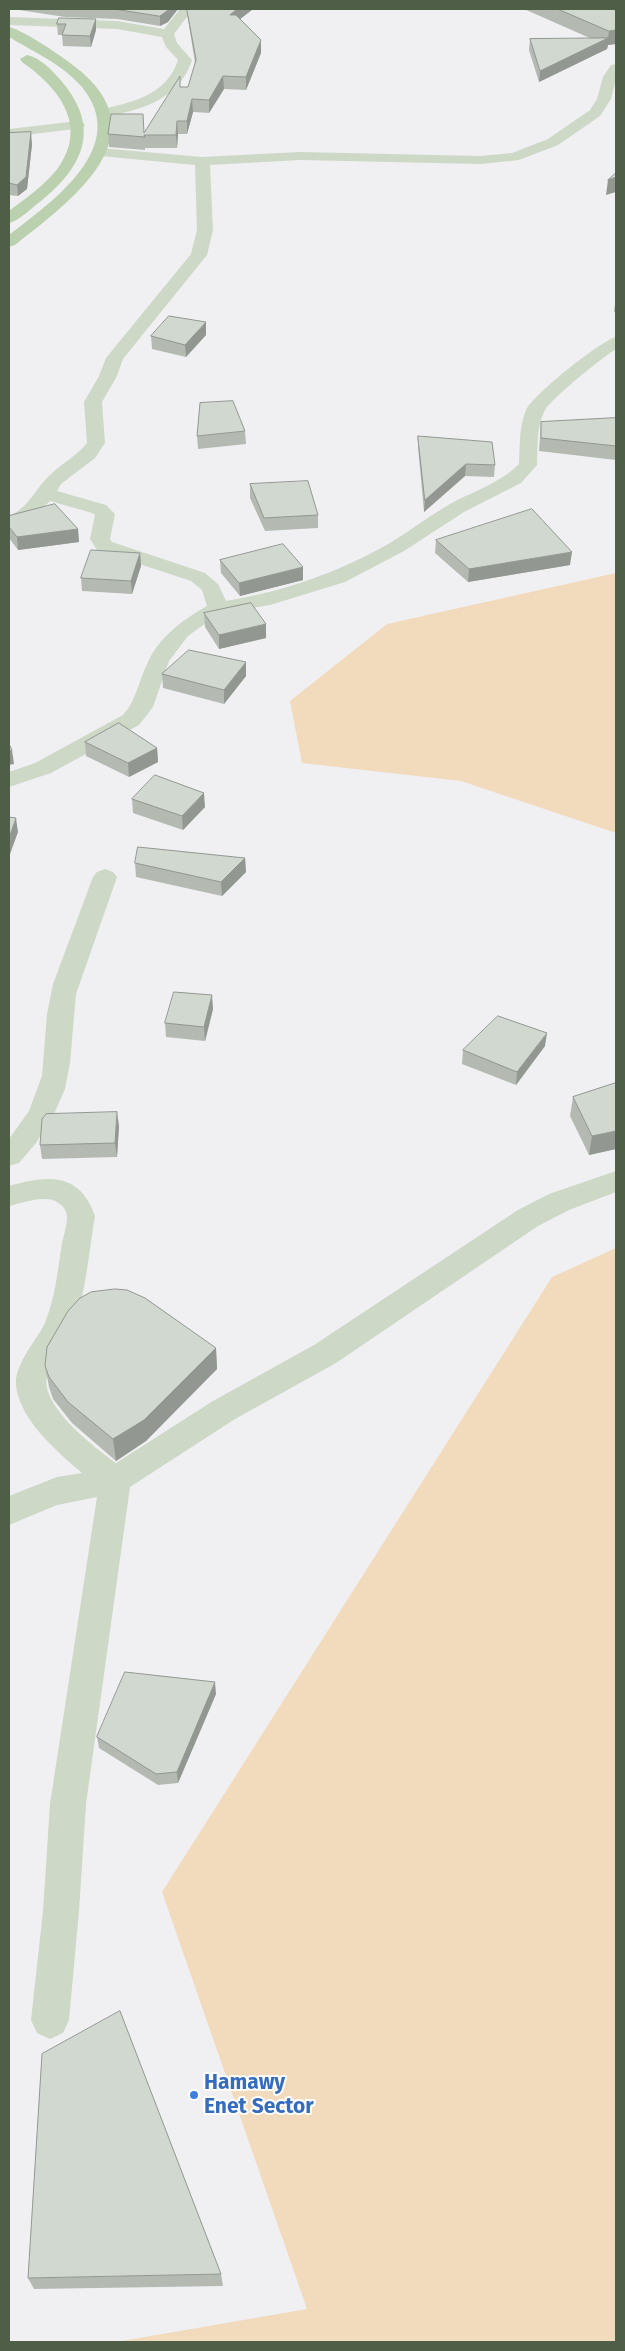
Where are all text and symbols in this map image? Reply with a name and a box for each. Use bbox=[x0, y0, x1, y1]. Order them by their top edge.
place label: Hamawy Enet Sector bbox=[204, 2070, 314, 2120]
marker: Hamawy Enet Sector bbox=[188, 2089, 200, 2101]

